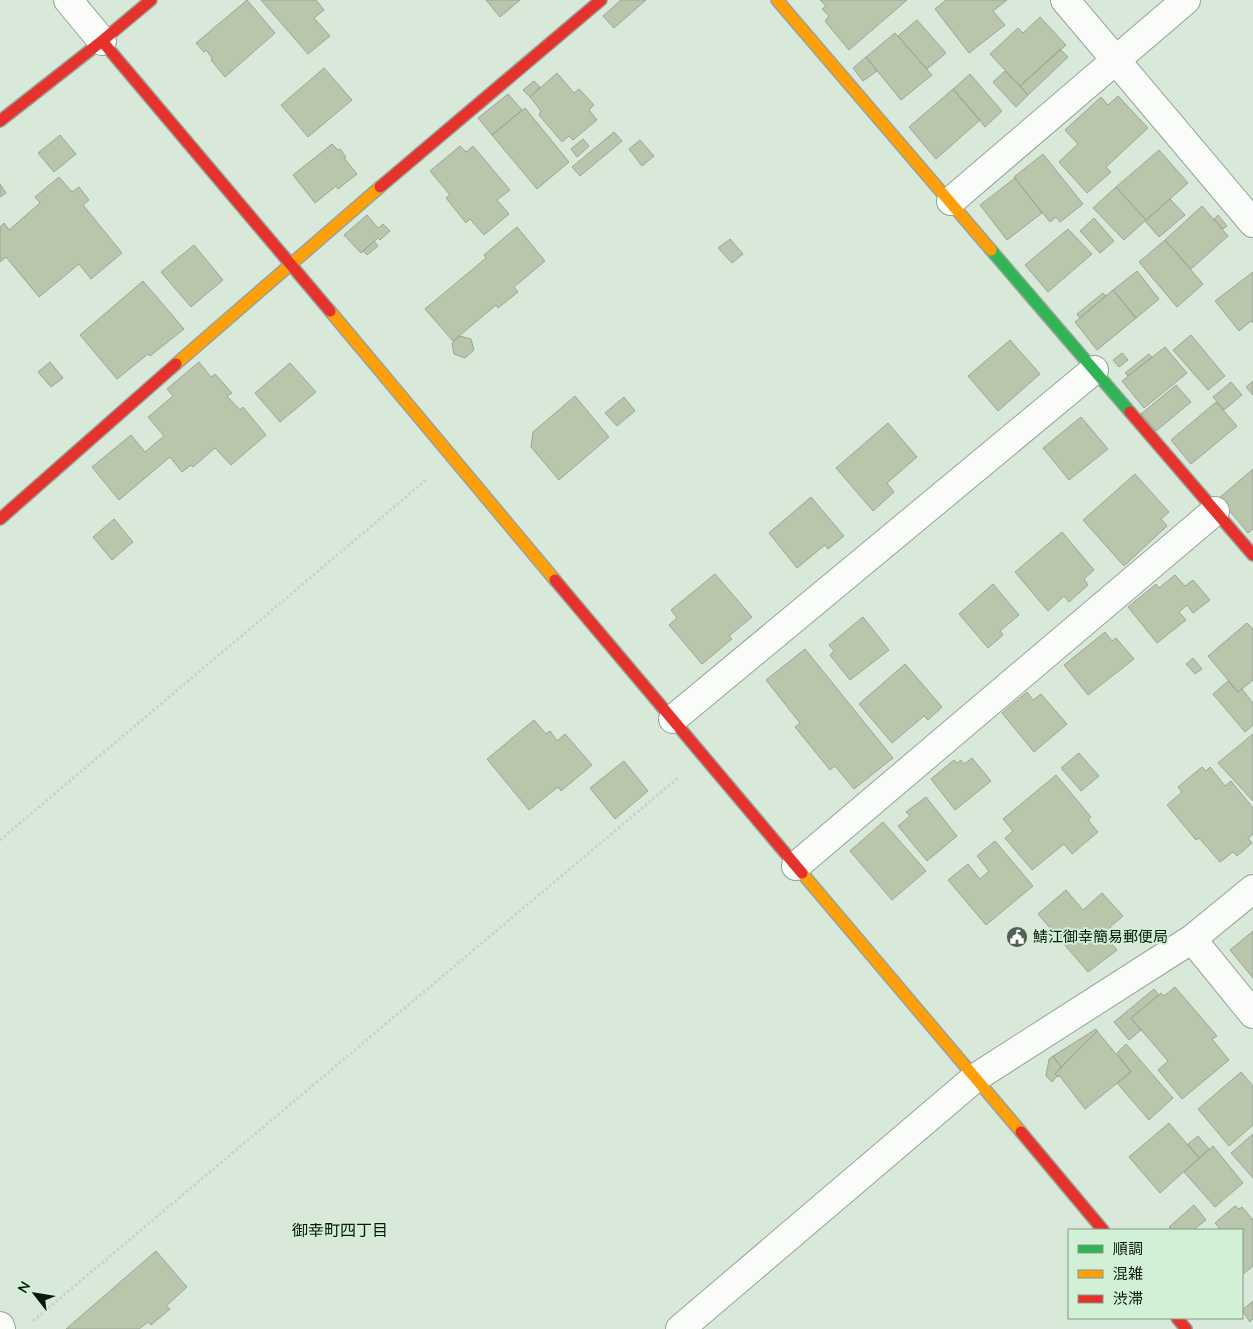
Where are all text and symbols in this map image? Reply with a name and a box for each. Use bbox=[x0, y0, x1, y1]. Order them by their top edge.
public building icon: 鯖江御幸簡易郵便局 bbox=[1005, 925, 1029, 949]
place label: 鯖江御幸簡易郵便局 bbox=[1033, 927, 1168, 947]
district label: 御幸町四丁目 bbox=[292, 1220, 388, 1242]
legend bbox=[1068, 1229, 1243, 1319]
text: 順調 bbox=[1113, 1239, 1143, 1259]
text: 混雑 bbox=[1113, 1264, 1143, 1284]
north arrow bbox=[10, 1269, 60, 1319]
text: N bbox=[13, 1278, 35, 1297]
text: 渋滞 bbox=[1113, 1289, 1143, 1309]

